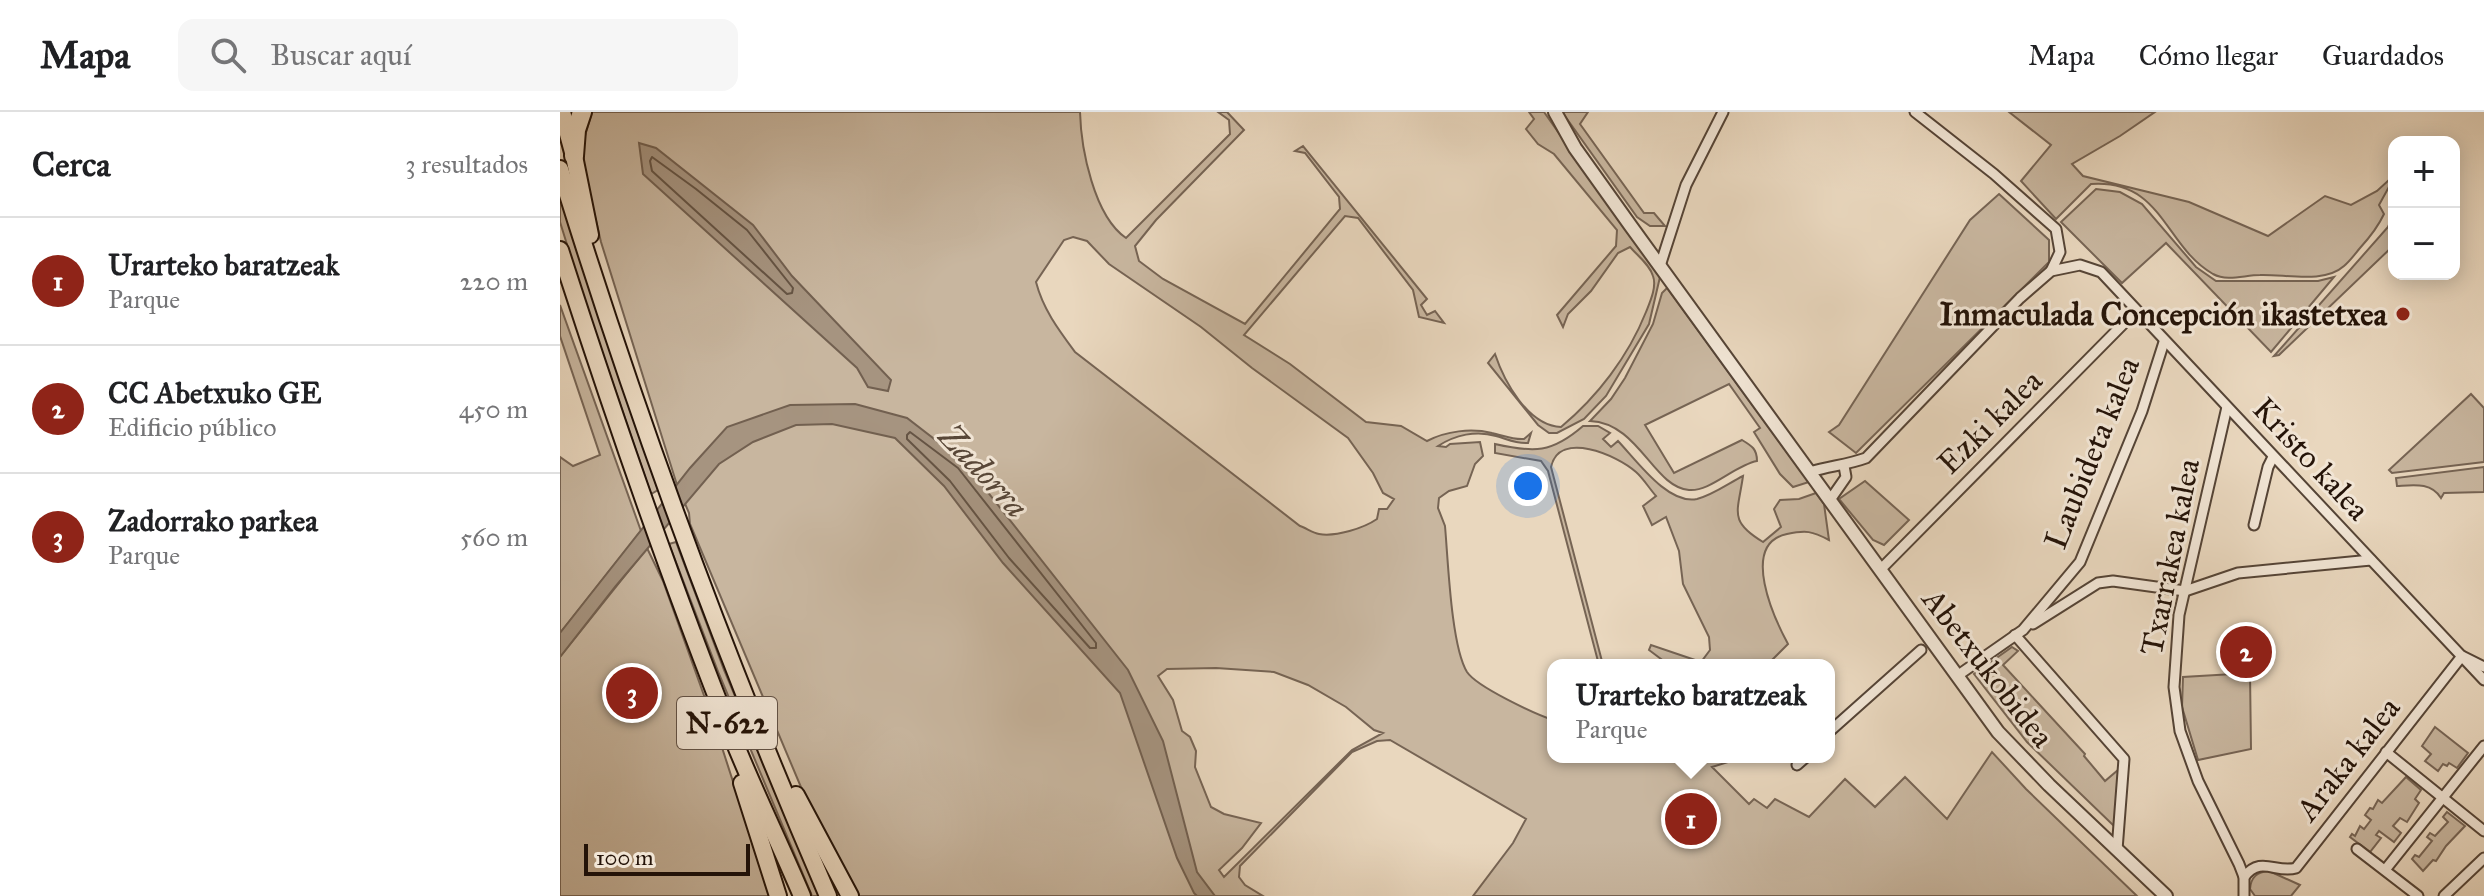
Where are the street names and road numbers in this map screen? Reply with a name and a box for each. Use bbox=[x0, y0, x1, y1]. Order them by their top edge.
street label: Laubideta kalea bbox=[2036, 351, 2148, 555]
street label: Ezki kalea bbox=[1930, 361, 2051, 482]
street label: Kristo kalea bbox=[2244, 390, 2378, 529]
street label: Txarrakea kalea bbox=[2132, 455, 2208, 658]
street label: Abetxukobidea bbox=[1913, 579, 2062, 756]
street label: Araka kalea bbox=[2286, 689, 2409, 830]
road number: N-622 bbox=[677, 697, 777, 749]

